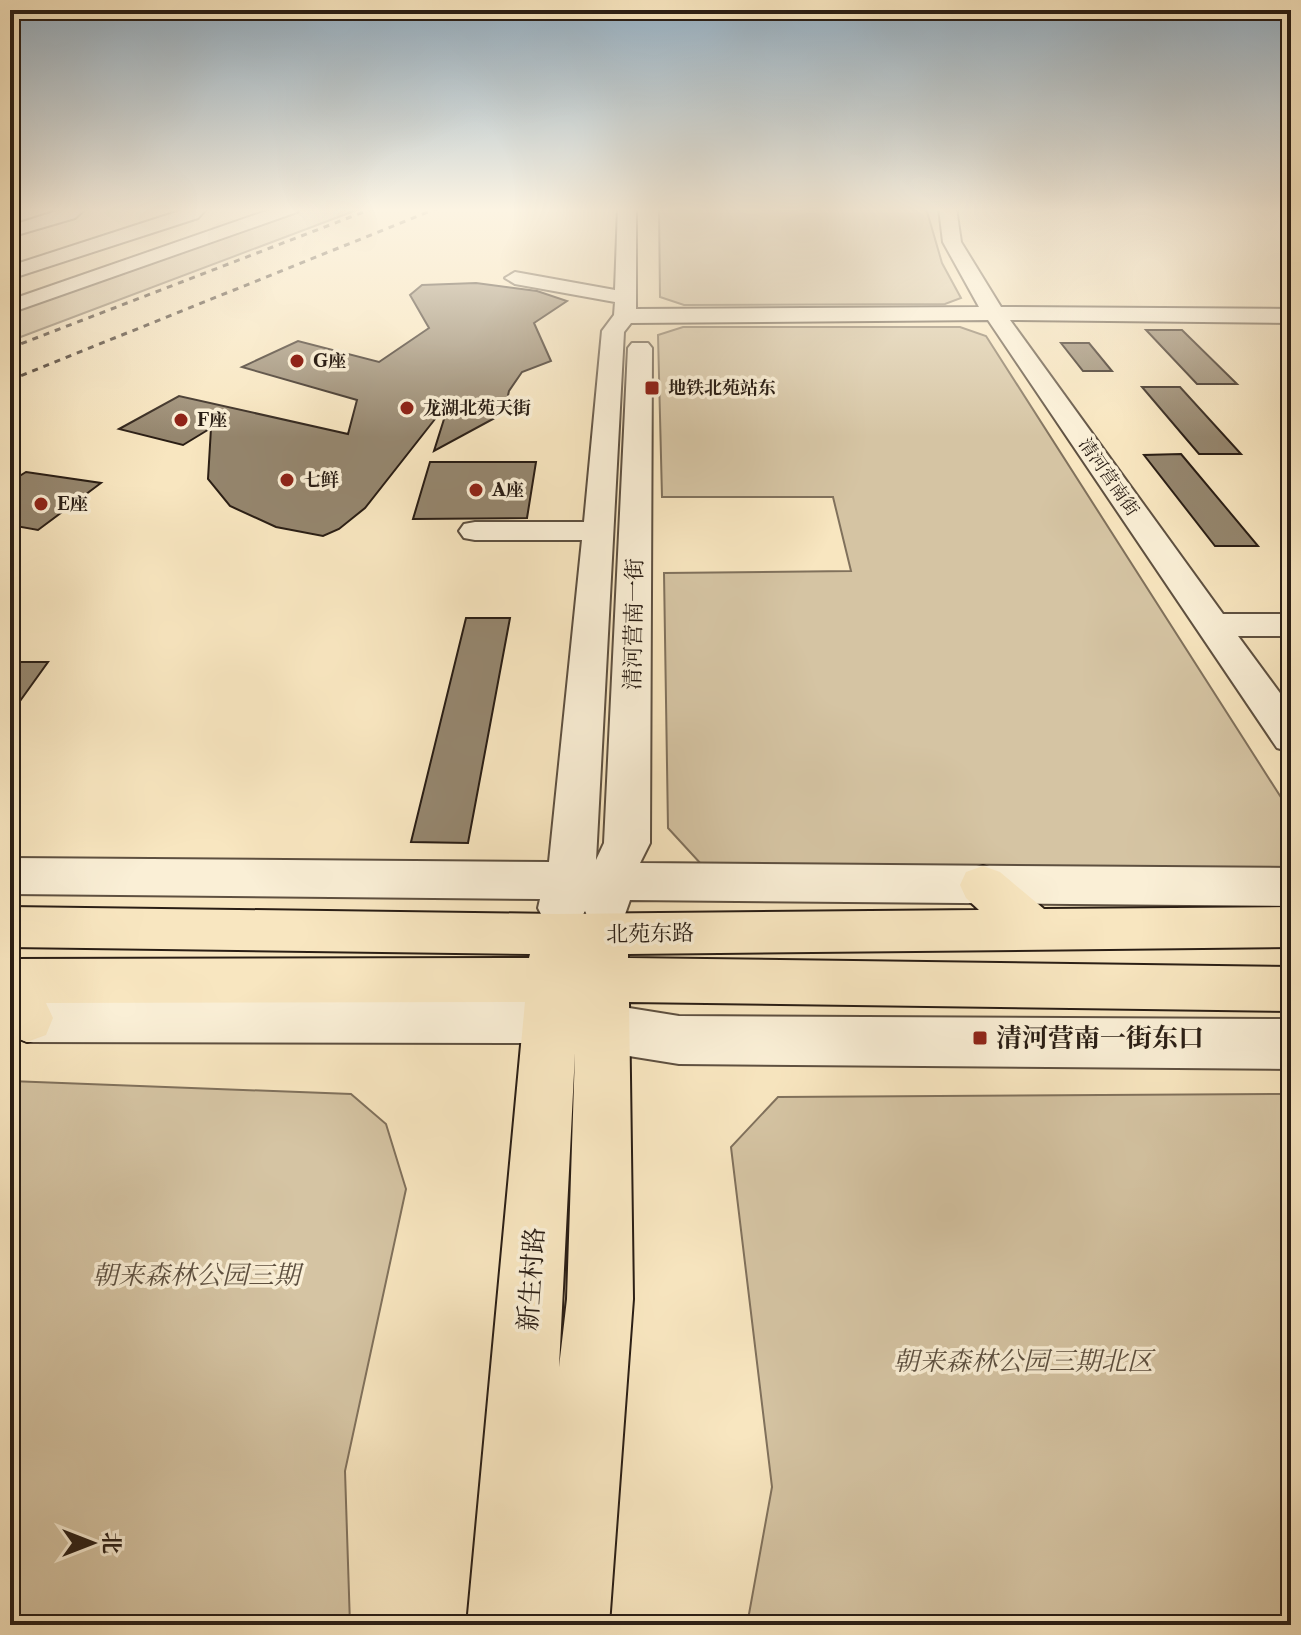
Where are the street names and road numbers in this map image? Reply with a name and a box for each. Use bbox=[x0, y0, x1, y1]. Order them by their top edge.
street label: 清河营南街 bbox=[1074, 434, 1144, 520]
street label: 清河营南一街 bbox=[619, 558, 648, 690]
street label: 北苑东路 bbox=[606, 919, 694, 948]
street label: 新生村路 bbox=[511, 1226, 551, 1332]

